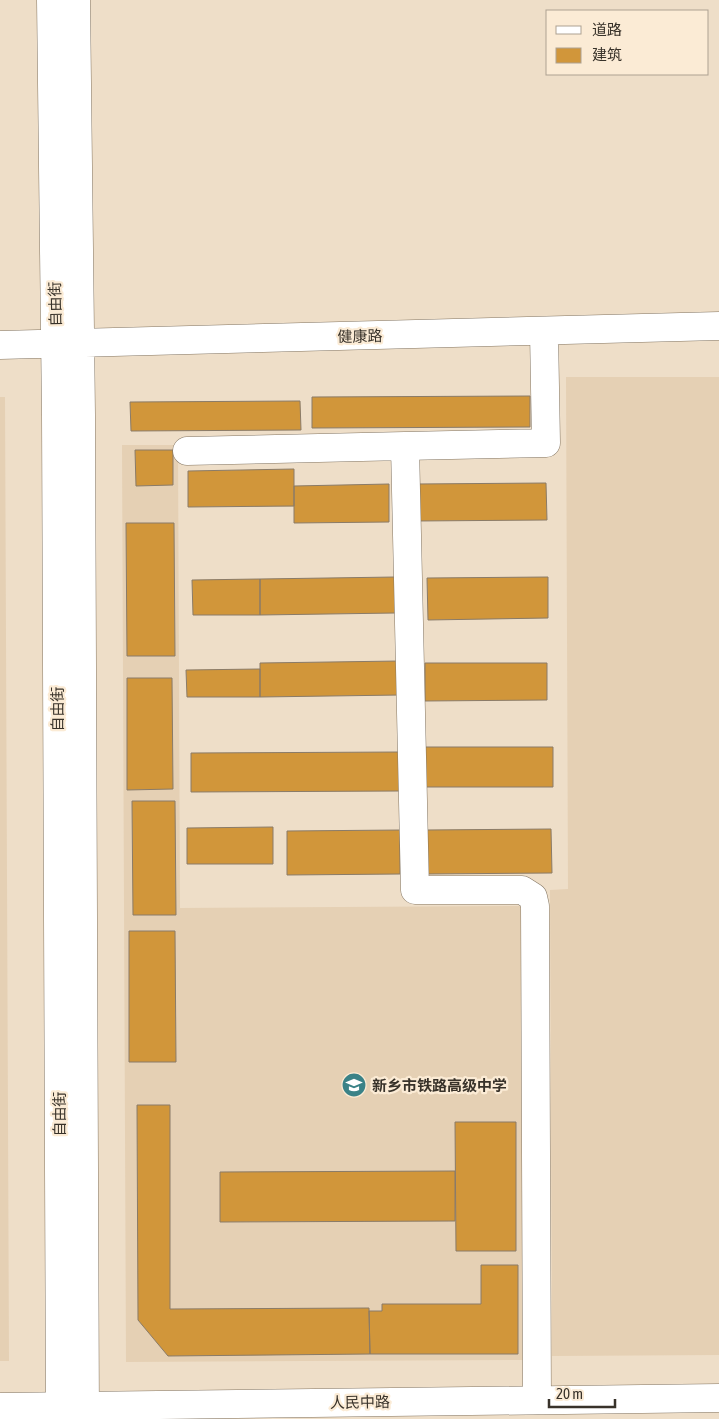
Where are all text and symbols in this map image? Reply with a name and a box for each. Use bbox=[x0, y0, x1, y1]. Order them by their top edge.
legend bbox=[546, 10, 709, 75]
text: 道路 bbox=[592, 21, 622, 38]
text: 建筑 bbox=[592, 46, 622, 63]
street label: 自由街 bbox=[46, 281, 64, 327]
street label: 健康路 bbox=[337, 327, 383, 345]
street label: 自由街 bbox=[49, 686, 66, 732]
school or university icon: 新乡市铁路高级中学 bbox=[341, 1072, 367, 1098]
place label: 新乡市铁路高级中学 bbox=[372, 1077, 507, 1094]
street label: 自由街 bbox=[51, 1091, 68, 1137]
scale bar bbox=[549, 1376, 615, 1408]
text: 20 m bbox=[556, 1385, 583, 1402]
street label: 人民中路 bbox=[330, 1393, 390, 1411]

